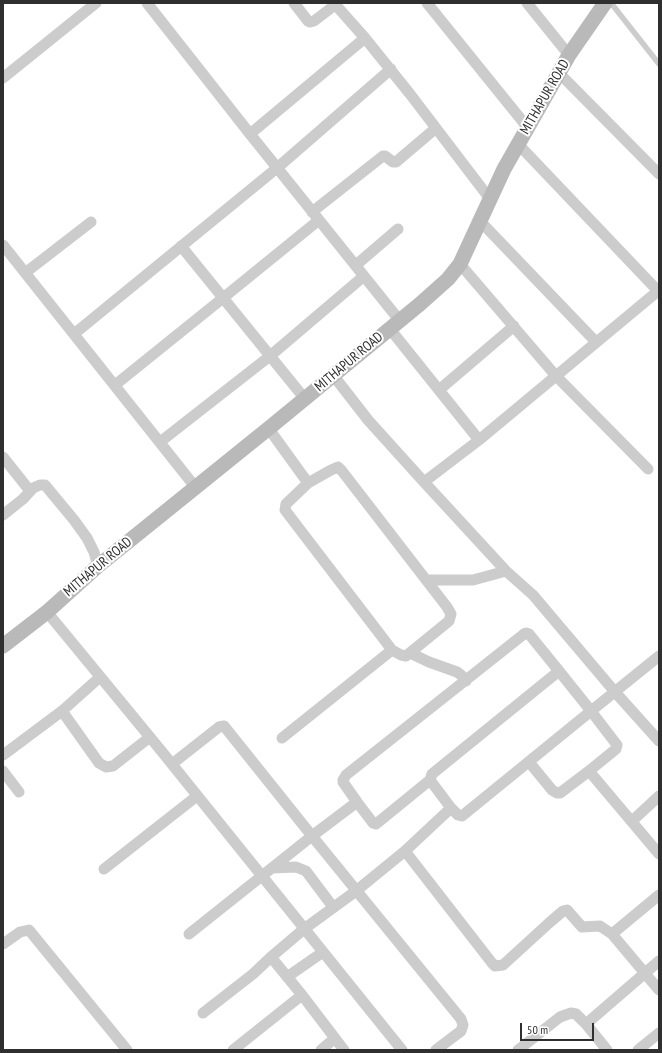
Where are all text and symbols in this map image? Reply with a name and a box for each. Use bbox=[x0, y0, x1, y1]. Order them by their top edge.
street label: MITHAPUR ROAD bbox=[517, 57, 573, 137]
street label: MITHAPUR ROAD bbox=[312, 329, 386, 395]
street label: MITHAPUR ROAD bbox=[61, 534, 135, 600]
scale bar bbox=[522, 1015, 596, 1041]
text: 50 m bbox=[527, 1022, 548, 1037]

